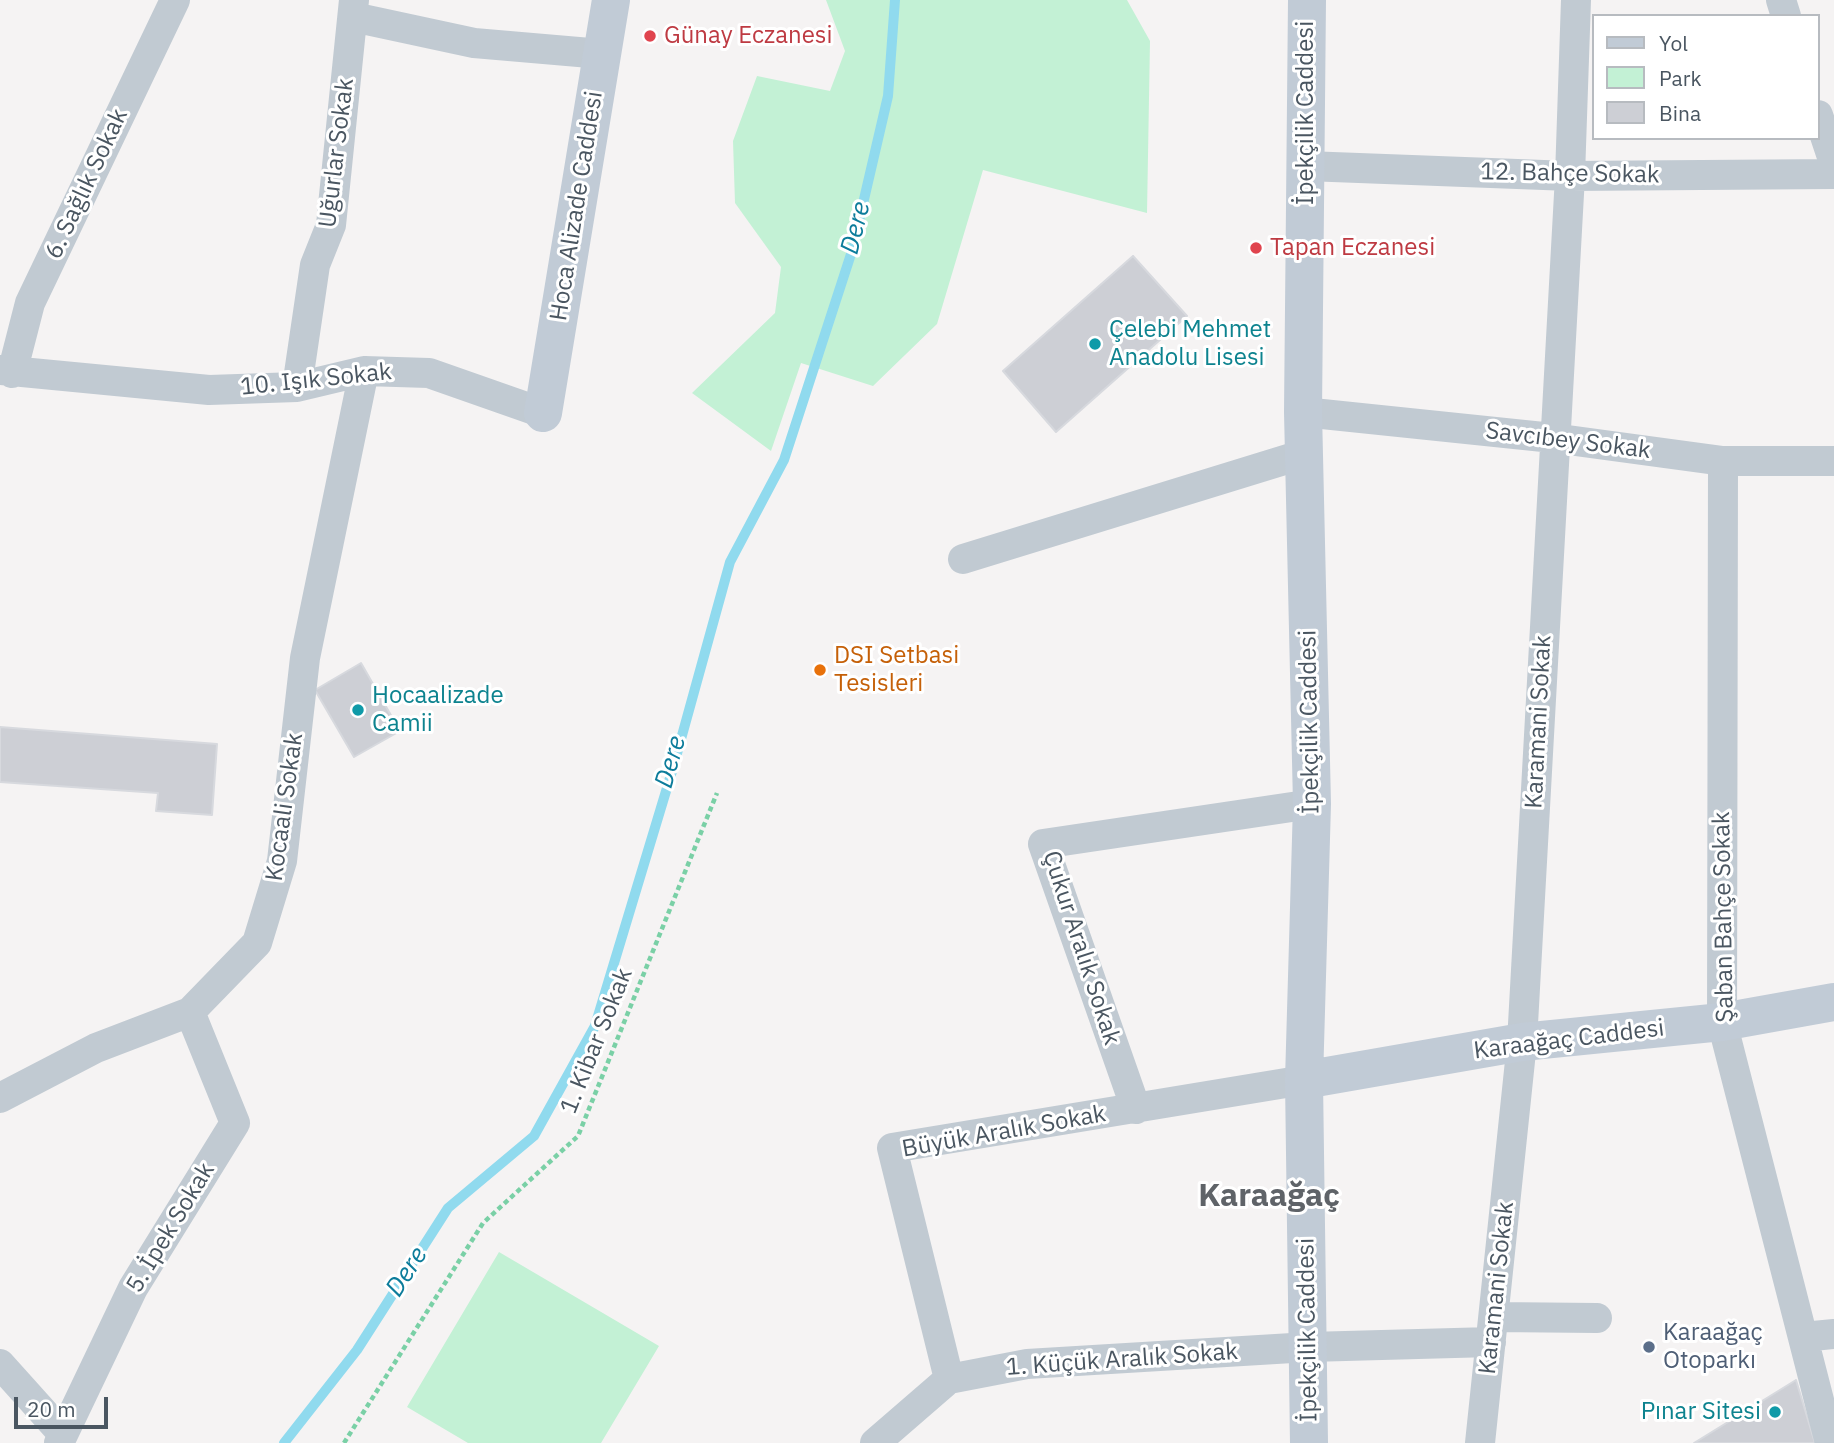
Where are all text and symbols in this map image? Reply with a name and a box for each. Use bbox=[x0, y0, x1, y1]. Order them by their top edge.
legend bbox=[1592, 14, 1820, 140]
street label: İpekçilik Caddesi bbox=[1292, 21, 1320, 205]
place label: Günay Eczanesi bbox=[664, 22, 833, 50]
marker: Günay Eczanesi bbox=[642, 28, 658, 44]
text: Yol bbox=[1659, 29, 1688, 57]
text: Park bbox=[1659, 64, 1702, 92]
street label: Uğurlar Sokak bbox=[314, 77, 360, 229]
street label: Hoca Alizade Caddesi bbox=[545, 89, 609, 323]
text: Bina bbox=[1659, 99, 1701, 127]
street label: 6. Sağlık Sokak bbox=[40, 104, 134, 264]
street label: 12. Bahçe Sokak bbox=[1480, 158, 1660, 190]
water label: Dere bbox=[834, 199, 878, 257]
place label: Tapan Eczanesi bbox=[1270, 234, 1435, 262]
marker: Tapan Eczanesi bbox=[1248, 240, 1264, 256]
place label: Çelebi Mehmet Anadolu Lisesi bbox=[1109, 316, 1271, 372]
marker: Çelebi Mehmet Anadolu Lisesi bbox=[1087, 336, 1103, 352]
street label: 10. Işık Sokak bbox=[239, 358, 393, 402]
street label: Savcıbey Sokak bbox=[1484, 417, 1652, 465]
street label: İpekçilik Caddesi bbox=[1294, 630, 1326, 814]
street label: Karamani Sokak bbox=[1520, 635, 1558, 809]
place label: DSI Setbasi Tesisleri bbox=[834, 642, 959, 698]
marker: DSI Setbasi Tesisleri bbox=[812, 662, 828, 678]
place label: Hocaalizade Camii bbox=[372, 682, 504, 738]
marker: Hocaalizade Camii bbox=[350, 702, 366, 718]
street label: Kocaali Sokak bbox=[260, 731, 310, 883]
water label: Dere bbox=[649, 732, 693, 792]
street label: Şaban Bahçe Sokak bbox=[1708, 811, 1740, 1023]
street label: Çukur Aralık Sokak bbox=[1036, 847, 1126, 1049]
street label: 1. Kibar Sokak bbox=[555, 964, 639, 1118]
street label: Karaağaç Caddesi bbox=[1472, 1014, 1666, 1066]
street label: Büyük Aralık Sokak bbox=[900, 1100, 1108, 1164]
street label: 5. İpek Sokak bbox=[121, 1158, 221, 1298]
district label: Karaağaç bbox=[1198, 1178, 1340, 1216]
street label: Karamani Sokak bbox=[1474, 1200, 1520, 1376]
street label: İpekçilik Caddesi bbox=[1292, 1238, 1324, 1422]
water label: Dere bbox=[380, 1241, 434, 1303]
place label: Karaağaç Otoparkı bbox=[1663, 1319, 1763, 1375]
street label: 1. Küçük Aralık Sokak bbox=[1005, 1338, 1239, 1382]
marker: Karaağaç Otoparkı bbox=[1641, 1339, 1657, 1355]
scale bar bbox=[18, 1384, 112, 1428]
text: 20 m bbox=[27, 1395, 76, 1423]
place label: Pınar Sitesi bbox=[1641, 1398, 1761, 1426]
marker: Pınar Sitesi bbox=[1767, 1404, 1783, 1420]

